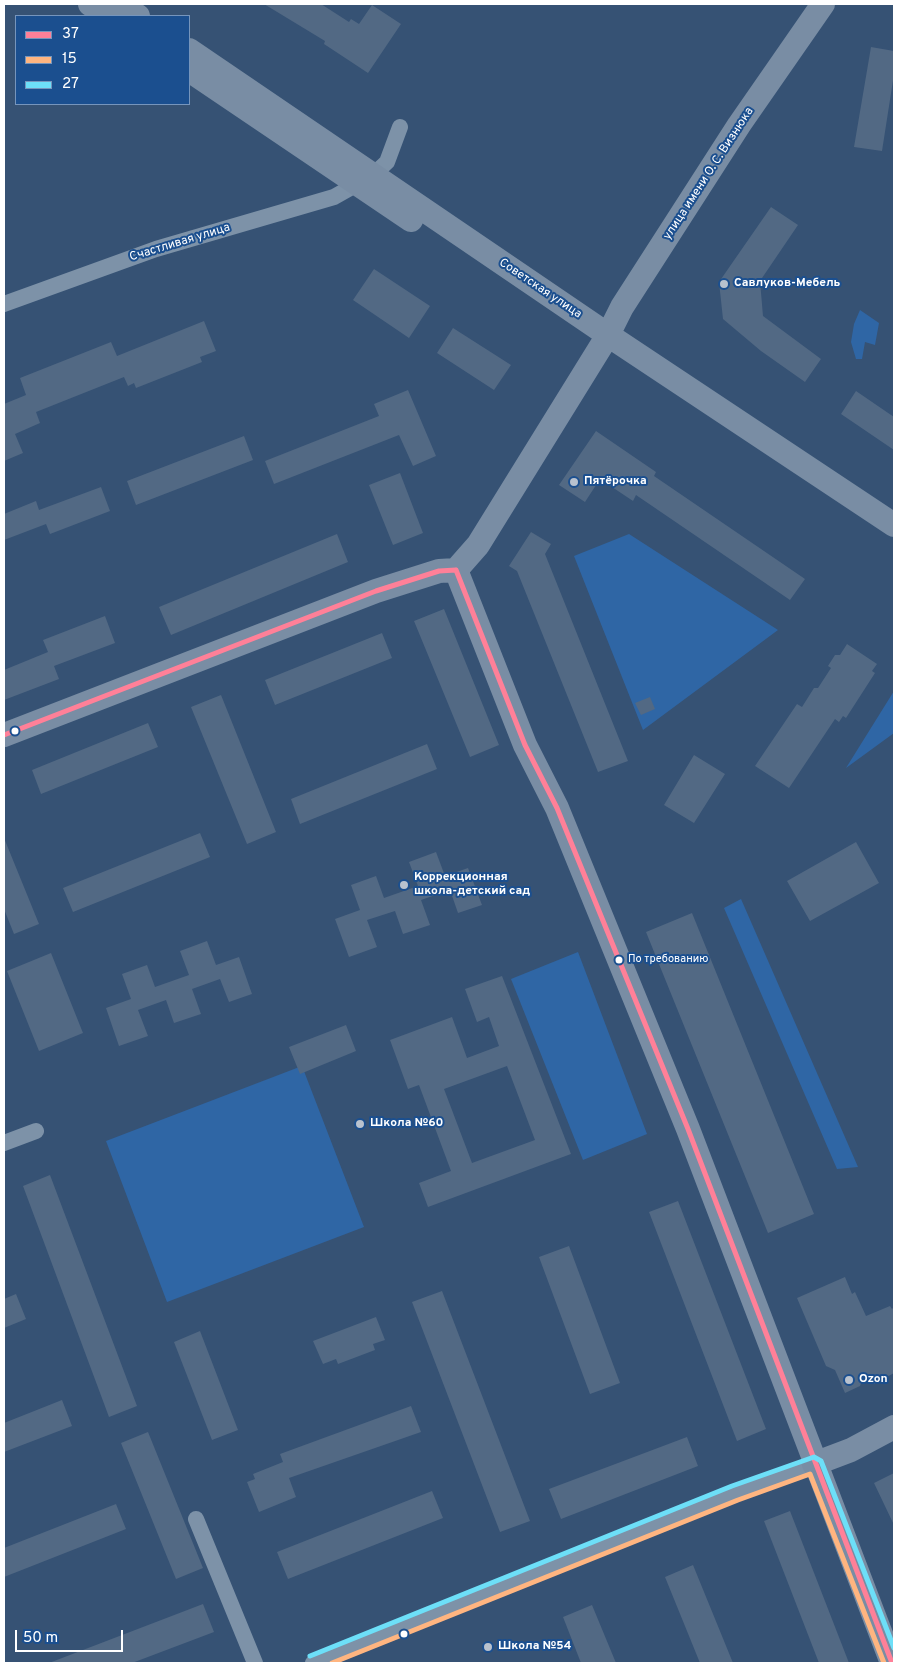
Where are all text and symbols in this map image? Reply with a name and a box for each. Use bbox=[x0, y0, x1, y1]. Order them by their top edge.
legend bbox=[15, 15, 190, 105]
text: 37 bbox=[62, 25, 79, 44]
text: 15 bbox=[62, 50, 77, 69]
text: 27 bbox=[62, 75, 79, 94]
street label: улица имени О. С. Визнюка bbox=[661, 105, 757, 243]
street label: Счастливая улица bbox=[128, 221, 232, 265]
street label: Советская улица bbox=[496, 256, 584, 322]
place label: Савлуков-Мебель bbox=[734, 277, 840, 291]
marker: Савлуков-Мебель bbox=[718, 278, 730, 290]
place label: Пятёрочка bbox=[584, 475, 647, 489]
marker: Пятёрочка bbox=[568, 476, 580, 488]
unlabelled marker bbox=[10, 726, 20, 736]
place label: Коррекционная школа-детский сад bbox=[414, 871, 530, 899]
marker: Коррекционная школа-детский сад bbox=[398, 879, 410, 891]
place label: По требованию bbox=[628, 953, 708, 967]
marker: По требованию bbox=[614, 955, 624, 965]
place label: Школа №60 bbox=[370, 1117, 443, 1131]
marker: Школа №60 bbox=[354, 1118, 366, 1130]
place label: Ozon bbox=[859, 1373, 888, 1387]
marker: Ozon bbox=[843, 1374, 855, 1386]
scale bar bbox=[18, 1620, 125, 1652]
text: 50 m bbox=[23, 1629, 58, 1648]
unlabelled marker bbox=[399, 1629, 409, 1639]
place label: Школа №54 bbox=[498, 1640, 571, 1654]
marker: Школа №54 bbox=[482, 1641, 494, 1653]

